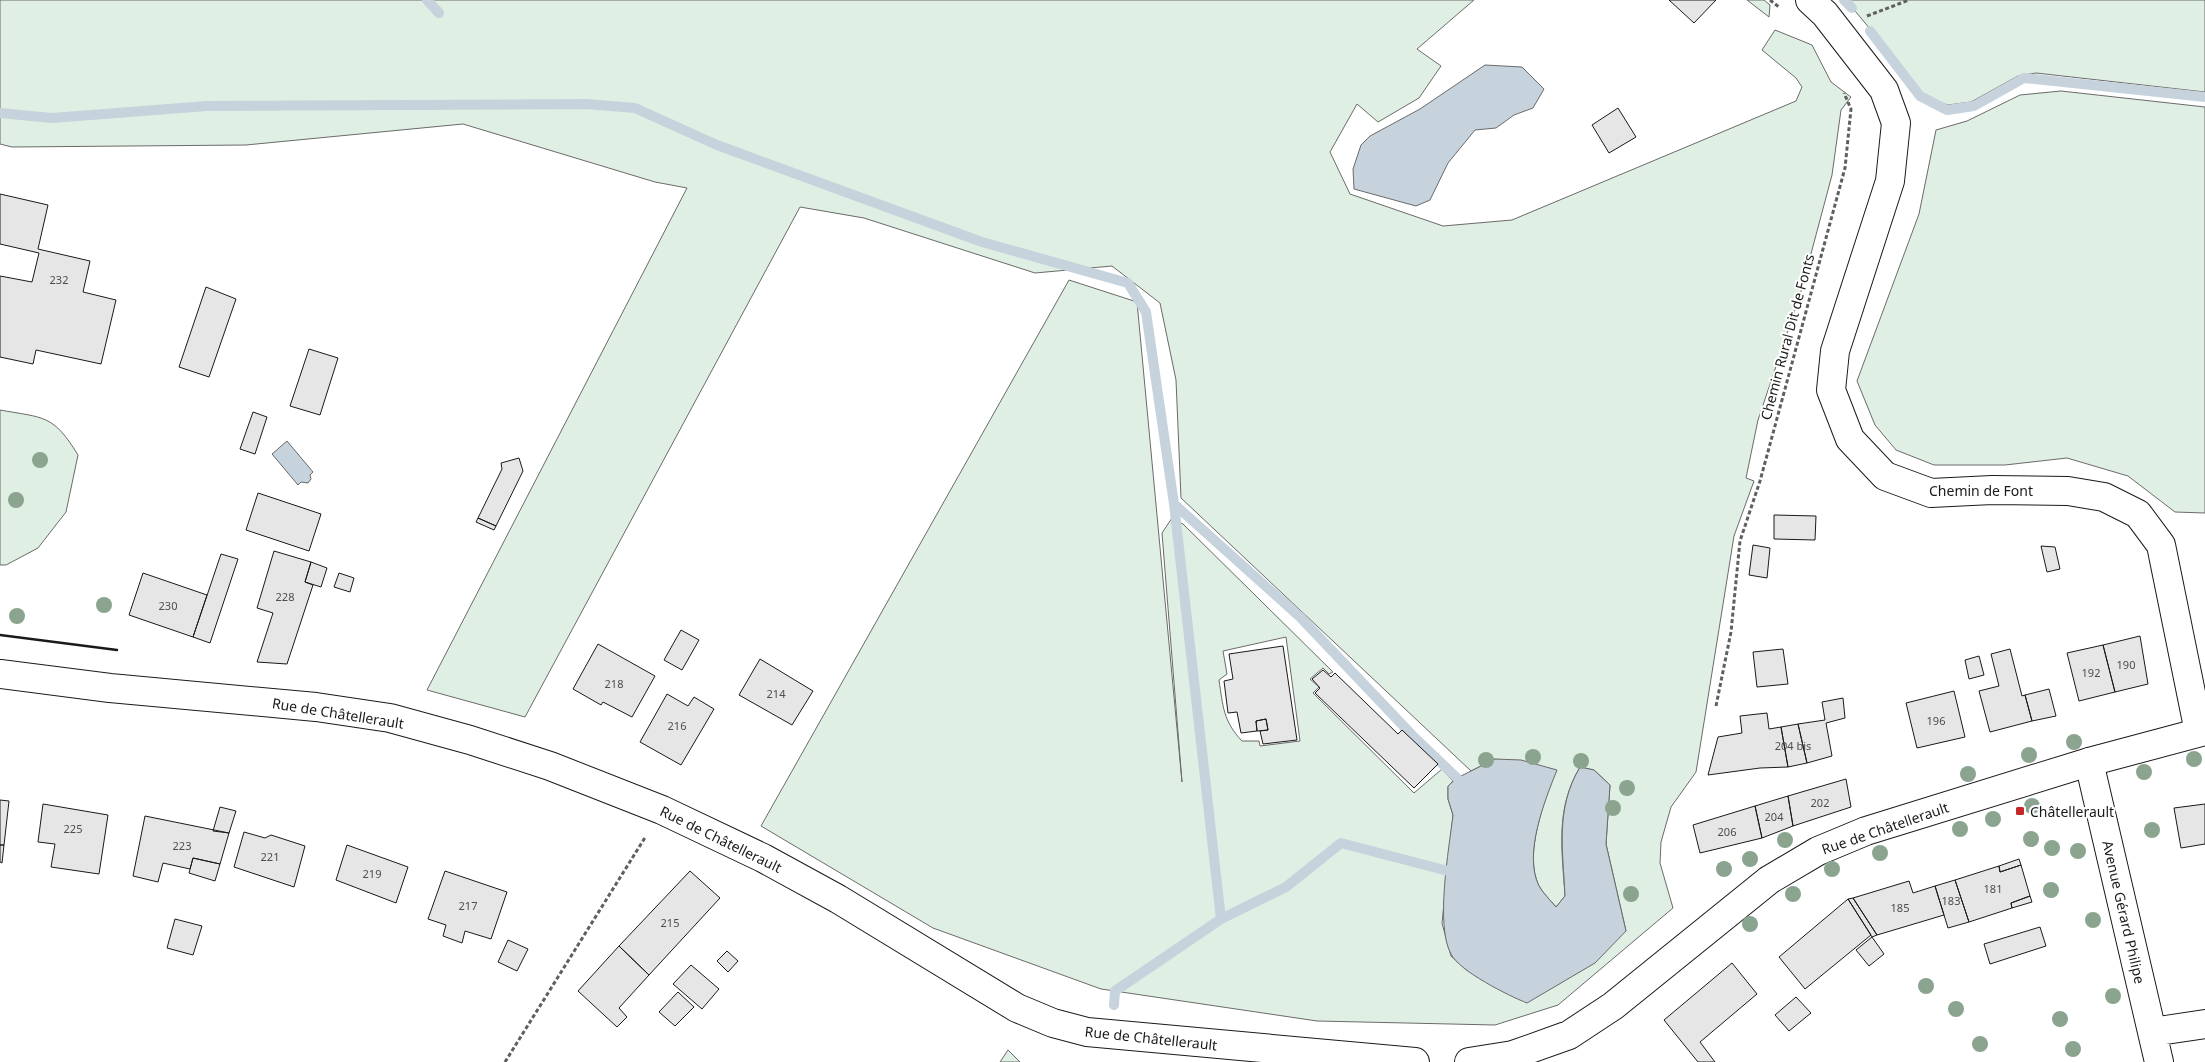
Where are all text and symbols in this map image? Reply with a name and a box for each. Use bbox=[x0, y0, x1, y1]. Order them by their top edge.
street label: Chemin Rural Dit de Fonts bbox=[1756, 252, 1818, 422]
house number: 232 bbox=[50, 272, 68, 287]
street label: Chemin de Font bbox=[1929, 481, 2033, 500]
house number: 228 bbox=[276, 589, 294, 604]
house number: 230 bbox=[159, 598, 177, 613]
house number: 190 bbox=[2117, 657, 2135, 672]
house number: 192 bbox=[2082, 665, 2100, 680]
house number: 218 bbox=[605, 676, 623, 691]
house number: 214 bbox=[767, 686, 786, 701]
street label: Rue de Châtellerault bbox=[271, 693, 405, 733]
house number: 196 bbox=[1927, 713, 1945, 728]
house number: 216 bbox=[668, 718, 686, 733]
house number: 204 bis bbox=[1775, 738, 1811, 753]
house number: 202 bbox=[1811, 795, 1829, 810]
street label: Rue de Châtellerault bbox=[1819, 797, 1951, 859]
street label: Rue de Châtellerault bbox=[657, 801, 785, 877]
place label: Châtellerault bbox=[2030, 802, 2114, 821]
marker: Châtellerault bbox=[2014, 805, 2026, 817]
house number: 204 bbox=[1765, 809, 1784, 824]
house number: 225 bbox=[64, 821, 82, 836]
house number: 206 bbox=[1718, 824, 1736, 839]
house number: 223 bbox=[173, 838, 191, 853]
street label: Avenue Gérard Philipe bbox=[2098, 839, 2150, 986]
house number: 221 bbox=[261, 849, 279, 864]
house number: 219 bbox=[363, 866, 381, 881]
house number: 181 bbox=[1984, 881, 2002, 896]
house number: 183 bbox=[1942, 893, 1960, 908]
house number: 217 bbox=[459, 898, 477, 913]
house number: 185 bbox=[1891, 900, 1909, 915]
house number: 215 bbox=[661, 915, 679, 930]
street label: Rue de Châtellerault bbox=[1084, 1022, 1218, 1054]

